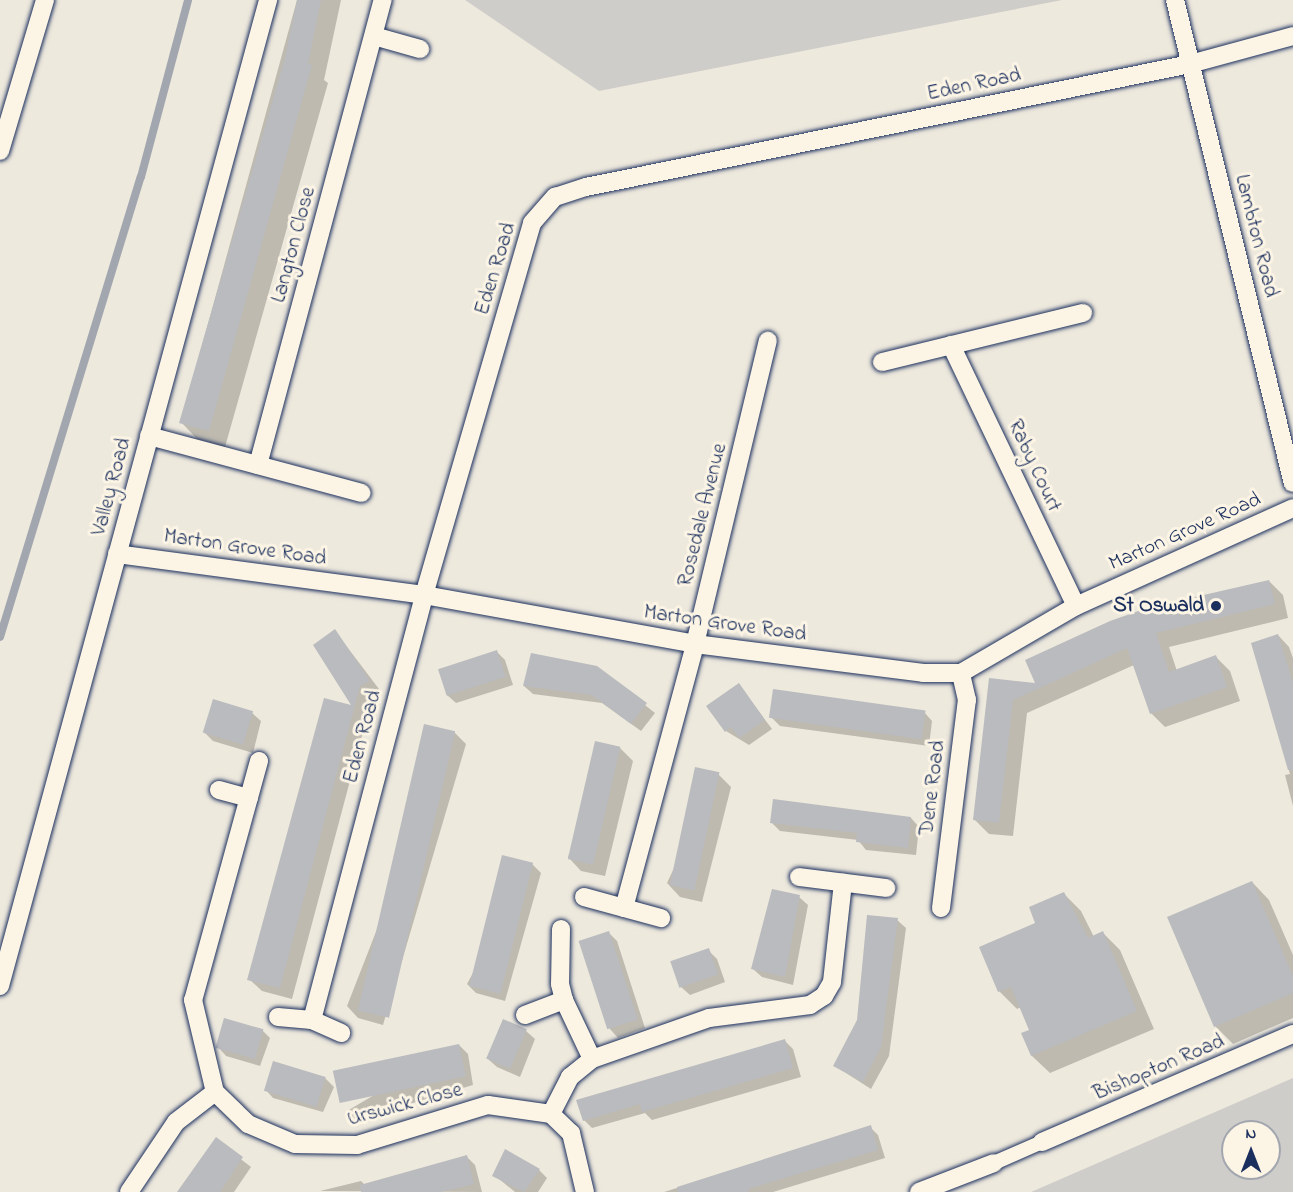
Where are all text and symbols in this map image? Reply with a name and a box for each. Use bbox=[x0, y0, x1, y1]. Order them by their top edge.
street label: Eden Road bbox=[925, 63, 1023, 107]
street label: Lambton Road bbox=[1229, 172, 1283, 300]
street label: Langton Close bbox=[266, 184, 322, 306]
street label: Eden Road bbox=[470, 220, 522, 318]
street label: Raby Court bbox=[1002, 416, 1066, 516]
street label: Valley Road bbox=[87, 435, 137, 539]
street label: Rosedale Avenue bbox=[673, 441, 733, 589]
street label: Marton Grove Road bbox=[1105, 487, 1265, 577]
street label: Marton Grove Road bbox=[162, 524, 328, 572]
place label: St Oswald bbox=[1113, 593, 1204, 619]
marker: St Oswald bbox=[1209, 599, 1223, 613]
street label: Marton Grove Road bbox=[642, 600, 808, 648]
street label: Eden Road bbox=[339, 688, 387, 786]
street label: Dene Road bbox=[915, 739, 951, 837]
street label: Bishopton Road bbox=[1090, 1029, 1228, 1107]
street label: Urswick Close bbox=[345, 1078, 465, 1132]
north arrow bbox=[1221, 1120, 1281, 1180]
text: N bbox=[1246, 1122, 1256, 1146]

